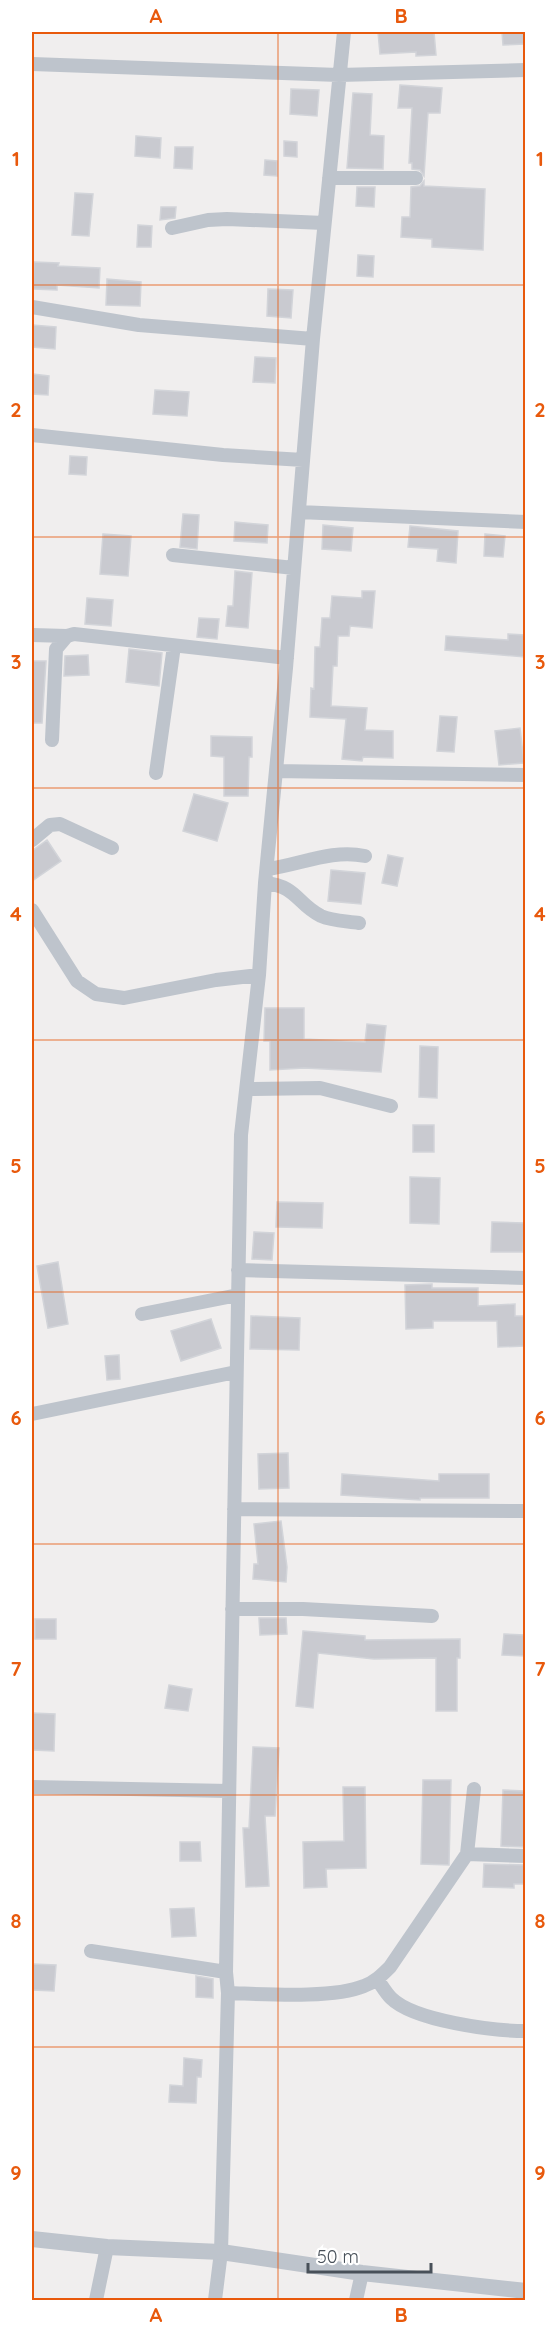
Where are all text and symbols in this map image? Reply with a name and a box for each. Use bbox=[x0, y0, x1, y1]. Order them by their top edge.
text: A bbox=[150, 3, 163, 28]
text: B bbox=[394, 3, 408, 28]
text: 1 bbox=[12, 146, 20, 171]
text: 1 bbox=[536, 146, 544, 171]
text: 2 bbox=[10, 397, 22, 422]
text: 2 bbox=[534, 397, 546, 422]
text: 3 bbox=[11, 649, 21, 674]
text: 3 bbox=[535, 649, 545, 674]
text: 4 bbox=[10, 901, 22, 926]
text: 4 bbox=[534, 901, 546, 926]
text: 5 bbox=[10, 1153, 22, 1178]
text: 5 bbox=[534, 1153, 546, 1178]
text: 6 bbox=[10, 1405, 22, 1430]
text: 6 bbox=[534, 1405, 546, 1430]
text: 7 bbox=[11, 1656, 22, 1681]
text: 7 bbox=[535, 1656, 546, 1681]
text: 8 bbox=[11, 1908, 22, 1933]
text: 8 bbox=[535, 1908, 546, 1933]
text: 9 bbox=[10, 2160, 22, 2185]
text: 9 bbox=[534, 2160, 546, 2185]
scale bar bbox=[308, 2236, 431, 2274]
text: 50 m bbox=[317, 2245, 359, 2268]
text: A bbox=[150, 2302, 163, 2327]
text: B bbox=[394, 2302, 408, 2327]

